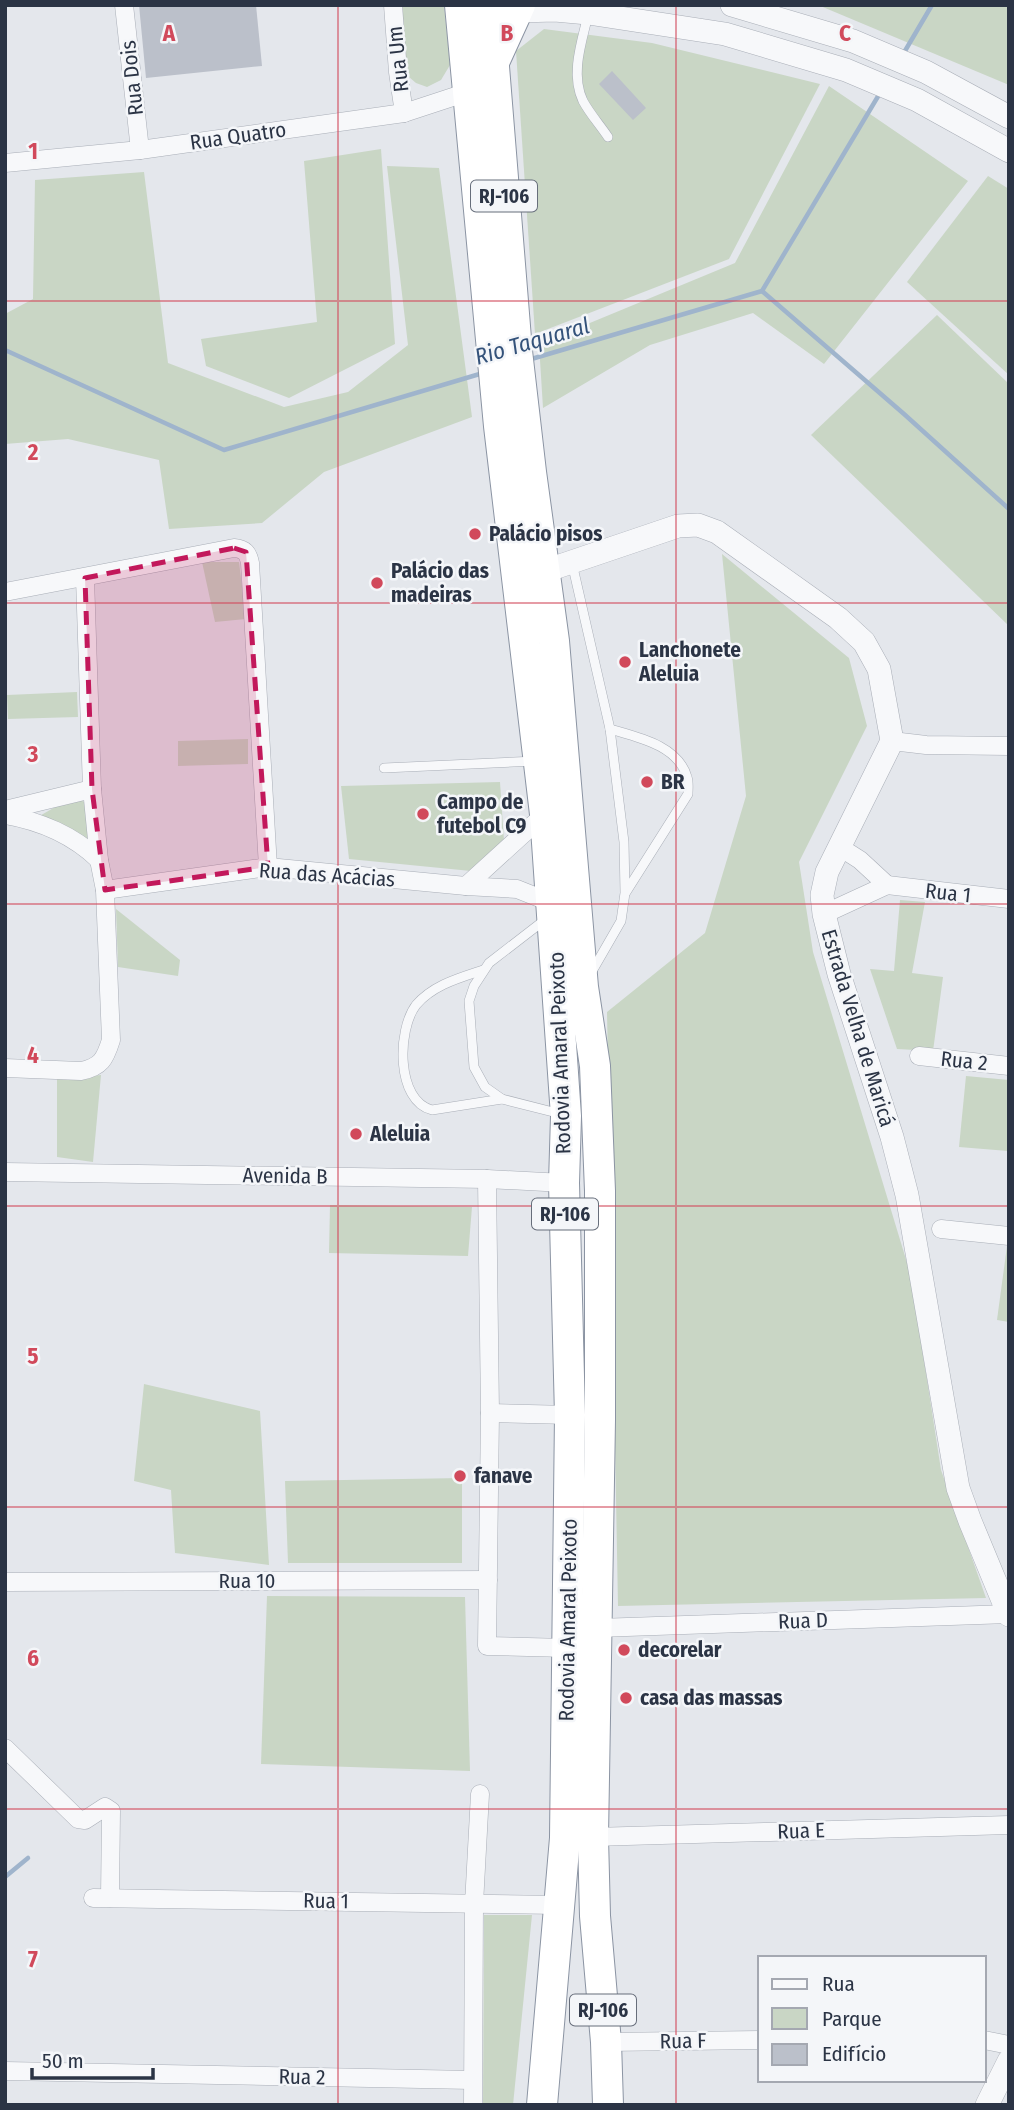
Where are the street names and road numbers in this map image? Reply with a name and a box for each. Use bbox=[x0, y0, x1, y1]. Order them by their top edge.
street label: Rua Um bbox=[382, 25, 414, 93]
street label: Rua Dois bbox=[115, 39, 149, 117]
street label: Rua Quatro bbox=[188, 116, 288, 156]
road number: RJ-106 bbox=[471, 180, 537, 212]
street label: Rua das Acácias bbox=[258, 857, 396, 893]
street label: Rua 1 bbox=[924, 878, 972, 908]
street label: Estrada Velha de Maricá bbox=[816, 926, 900, 1130]
street label: Rodovia Amaral Peixoto bbox=[543, 951, 577, 1155]
street label: Rua 2 bbox=[939, 1046, 989, 1076]
street label: Avenida B bbox=[242, 1162, 328, 1190]
road number: RJ-106 bbox=[532, 1198, 598, 1230]
street label: Rodovia Amaral Peixoto bbox=[553, 1518, 583, 1722]
street label: Rua 10 bbox=[219, 1568, 275, 1594]
street label: Rua D bbox=[778, 1607, 828, 1635]
street label: Rua E bbox=[777, 1817, 825, 1845]
street label: Rua 1 bbox=[303, 1888, 349, 1914]
road number: RJ-106 bbox=[570, 1994, 636, 2026]
street label: Rua F bbox=[659, 2028, 707, 2054]
street label: Rua 2 bbox=[278, 2064, 326, 2090]

